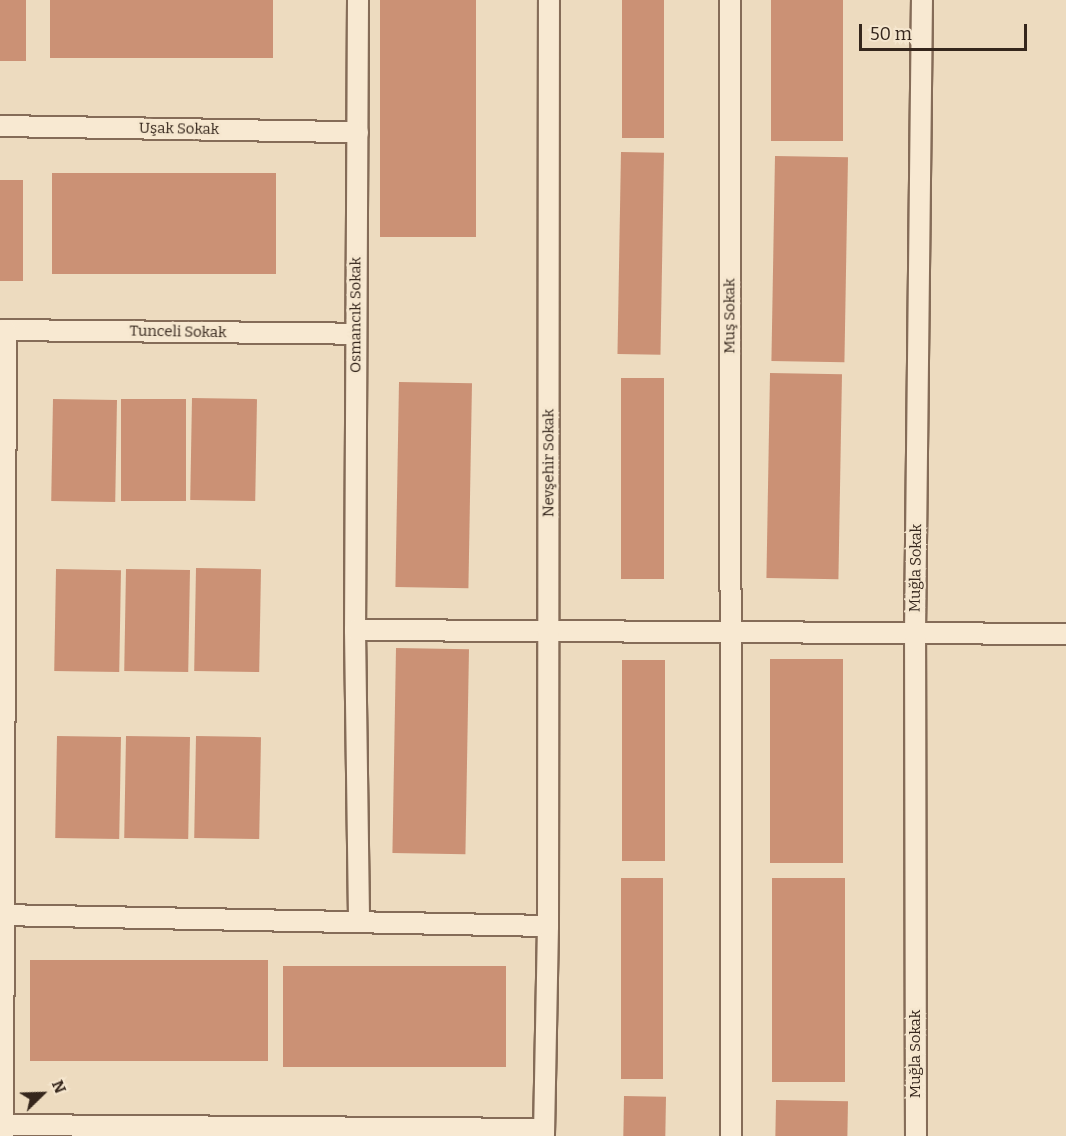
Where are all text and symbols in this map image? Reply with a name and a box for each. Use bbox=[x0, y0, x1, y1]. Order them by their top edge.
scale bar bbox=[862, 12, 1030, 50]
text: 50 m bbox=[870, 23, 912, 45]
street label: Uşak Sokak bbox=[139, 119, 219, 139]
street label: Osmancık Sokak bbox=[347, 257, 365, 373]
street label: Muş Sokak bbox=[721, 278, 739, 354]
street label: Tunceli Sokak bbox=[129, 322, 227, 342]
street label: Nevşehir Sokak bbox=[540, 409, 558, 517]
street label: Muğla Sokak bbox=[906, 524, 926, 612]
street label: Muğla Sokak bbox=[907, 1010, 925, 1098]
north arrow bbox=[12, 1064, 72, 1124]
text: N bbox=[48, 1077, 70, 1096]

